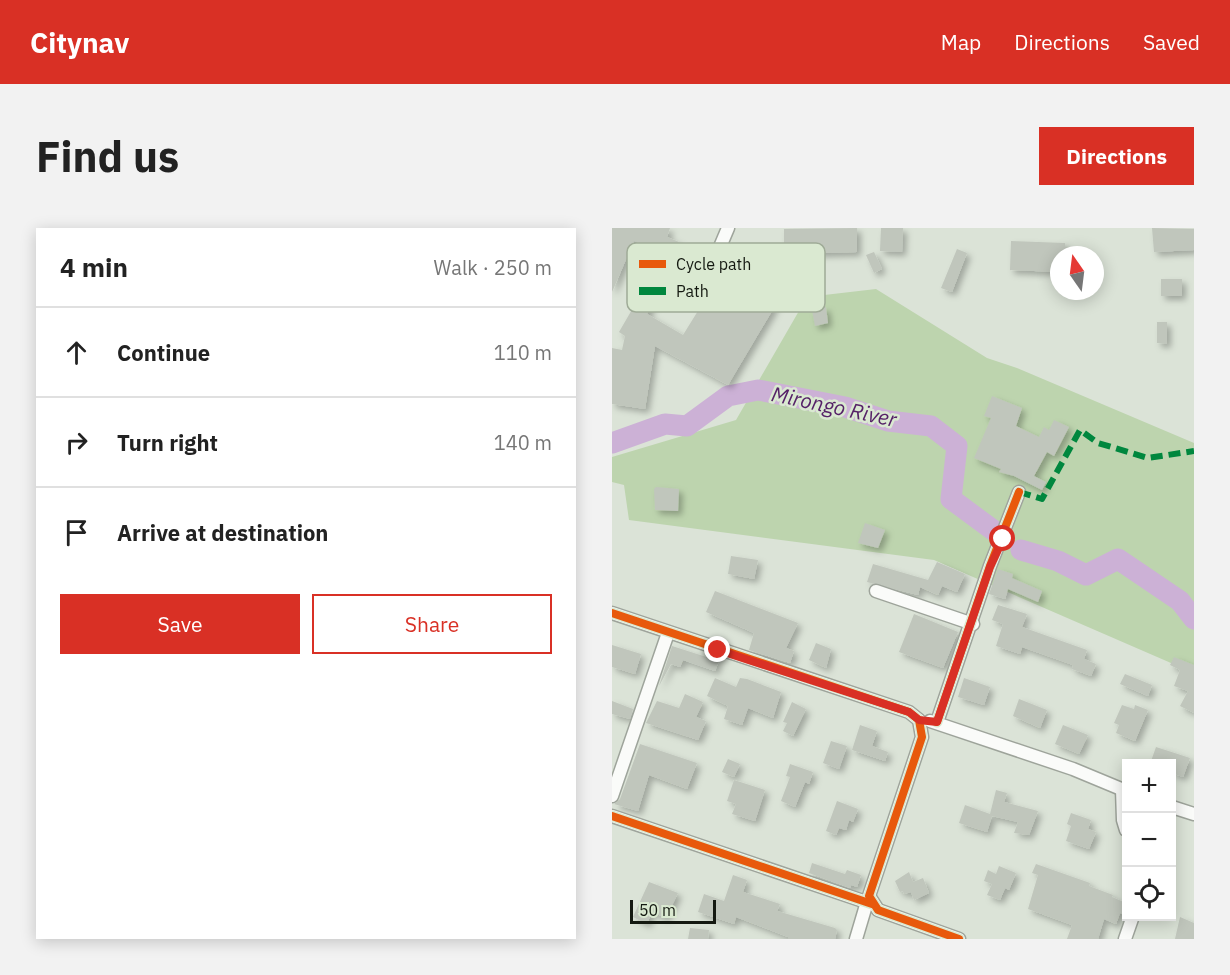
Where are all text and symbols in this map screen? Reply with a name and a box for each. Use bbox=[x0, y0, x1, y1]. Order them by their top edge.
text: Citynav bbox=[30, 24, 129, 61]
text: Map bbox=[941, 28, 981, 56]
text: Directions bbox=[1014, 28, 1110, 56]
text: Saved bbox=[1143, 28, 1200, 56]
button: Directions bbox=[1039, 127, 1194, 185]
text: Find us bbox=[36, 129, 179, 184]
legend bbox=[627, 243, 825, 312]
north arrow bbox=[1050, 246, 1104, 300]
text: 4 min bbox=[60, 250, 128, 284]
text: Walk · 250 m bbox=[434, 254, 552, 281]
text: Cycle path bbox=[676, 254, 751, 274]
text: Path bbox=[676, 281, 709, 301]
icon: ahead bbox=[60, 336, 93, 369]
text: Continue bbox=[117, 338, 210, 367]
text: 110 m bbox=[494, 339, 552, 366]
water label: Mirongo River bbox=[769, 379, 901, 433]
icon: right bbox=[60, 426, 93, 459]
text: Turn right bbox=[117, 428, 218, 457]
text: 140 m bbox=[494, 429, 552, 456]
icon: arrive bbox=[60, 516, 93, 549]
text: Arrive at destination bbox=[117, 518, 328, 547]
route start bbox=[989, 525, 1015, 551]
button: Save bbox=[60, 594, 300, 654]
button: Share bbox=[312, 594, 552, 654]
route end bbox=[704, 636, 730, 662]
map controls bbox=[1122, 759, 1176, 921]
button: + bbox=[1122, 759, 1176, 813]
button: − bbox=[1122, 813, 1176, 867]
button: locate bbox=[1122, 867, 1176, 921]
scale bar bbox=[630, 897, 716, 924]
text: 50 m bbox=[639, 900, 676, 920]

